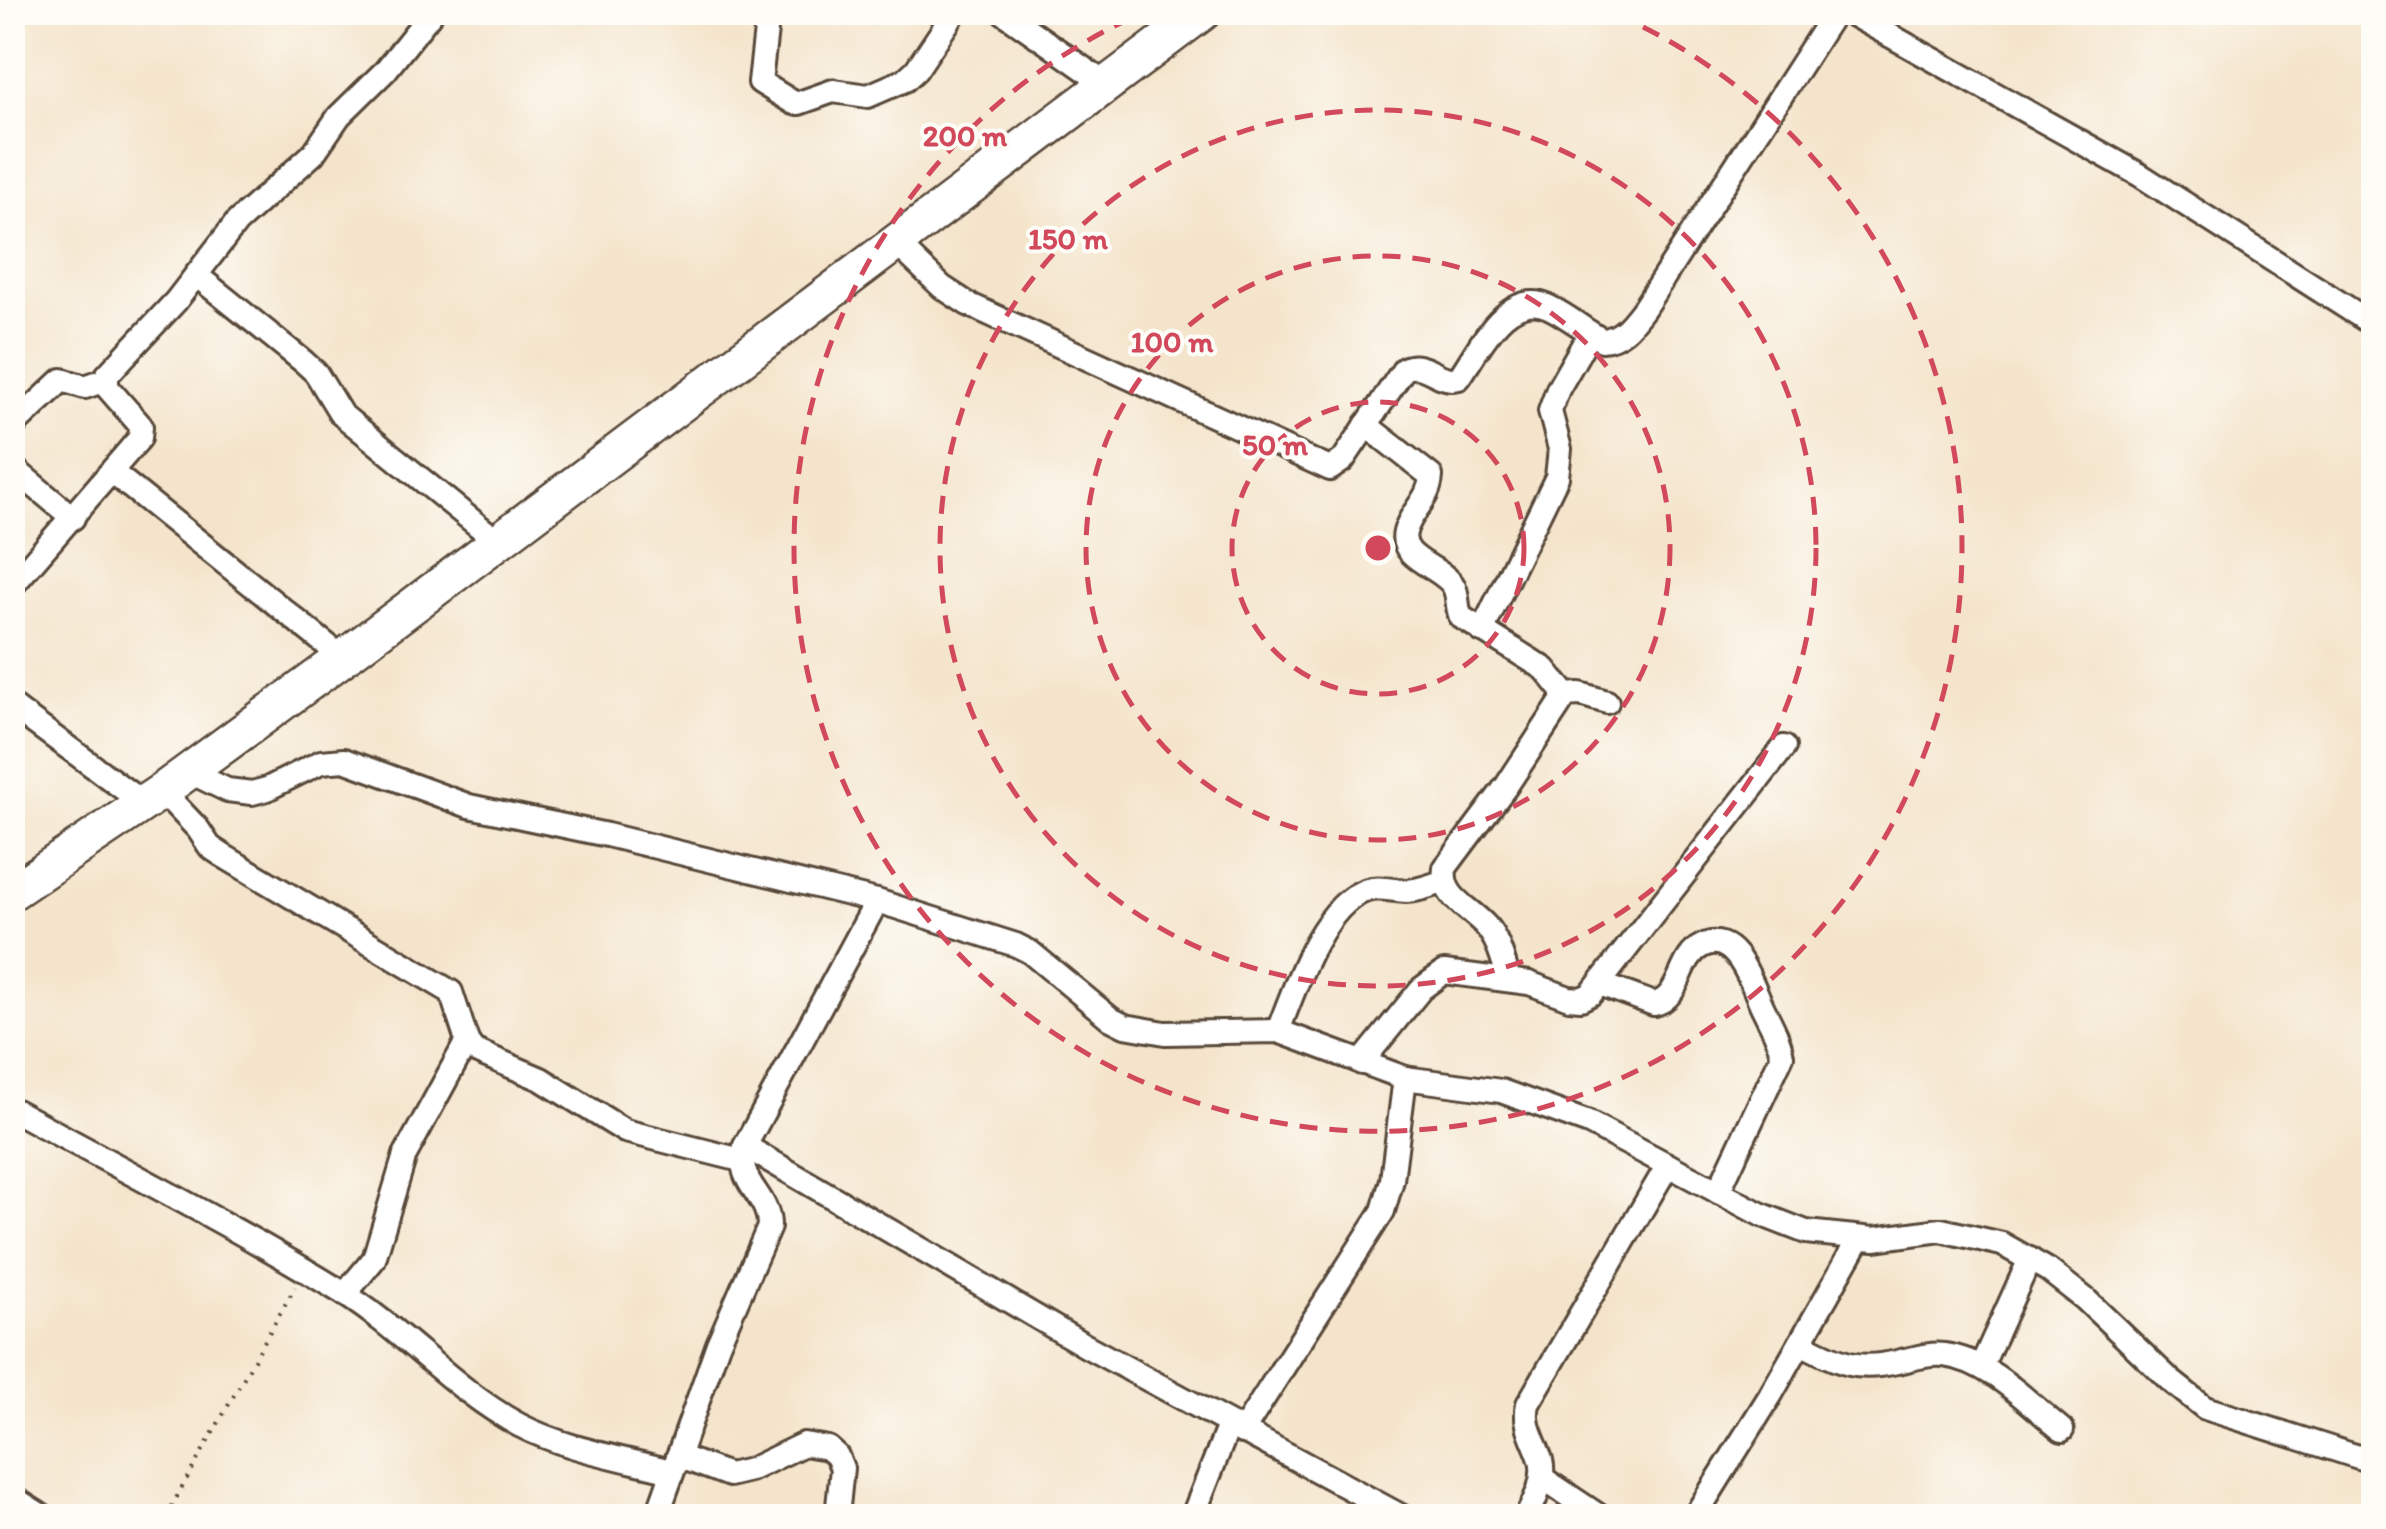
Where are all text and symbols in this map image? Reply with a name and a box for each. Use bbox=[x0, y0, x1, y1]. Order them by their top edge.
text: 200 m bbox=[923, 117, 1008, 154]
text: 150 m bbox=[1028, 220, 1109, 257]
text: 100 m bbox=[1131, 323, 1214, 360]
text: 50 m bbox=[1242, 426, 1309, 463]
centre of rings bbox=[1360, 530, 1396, 566]

